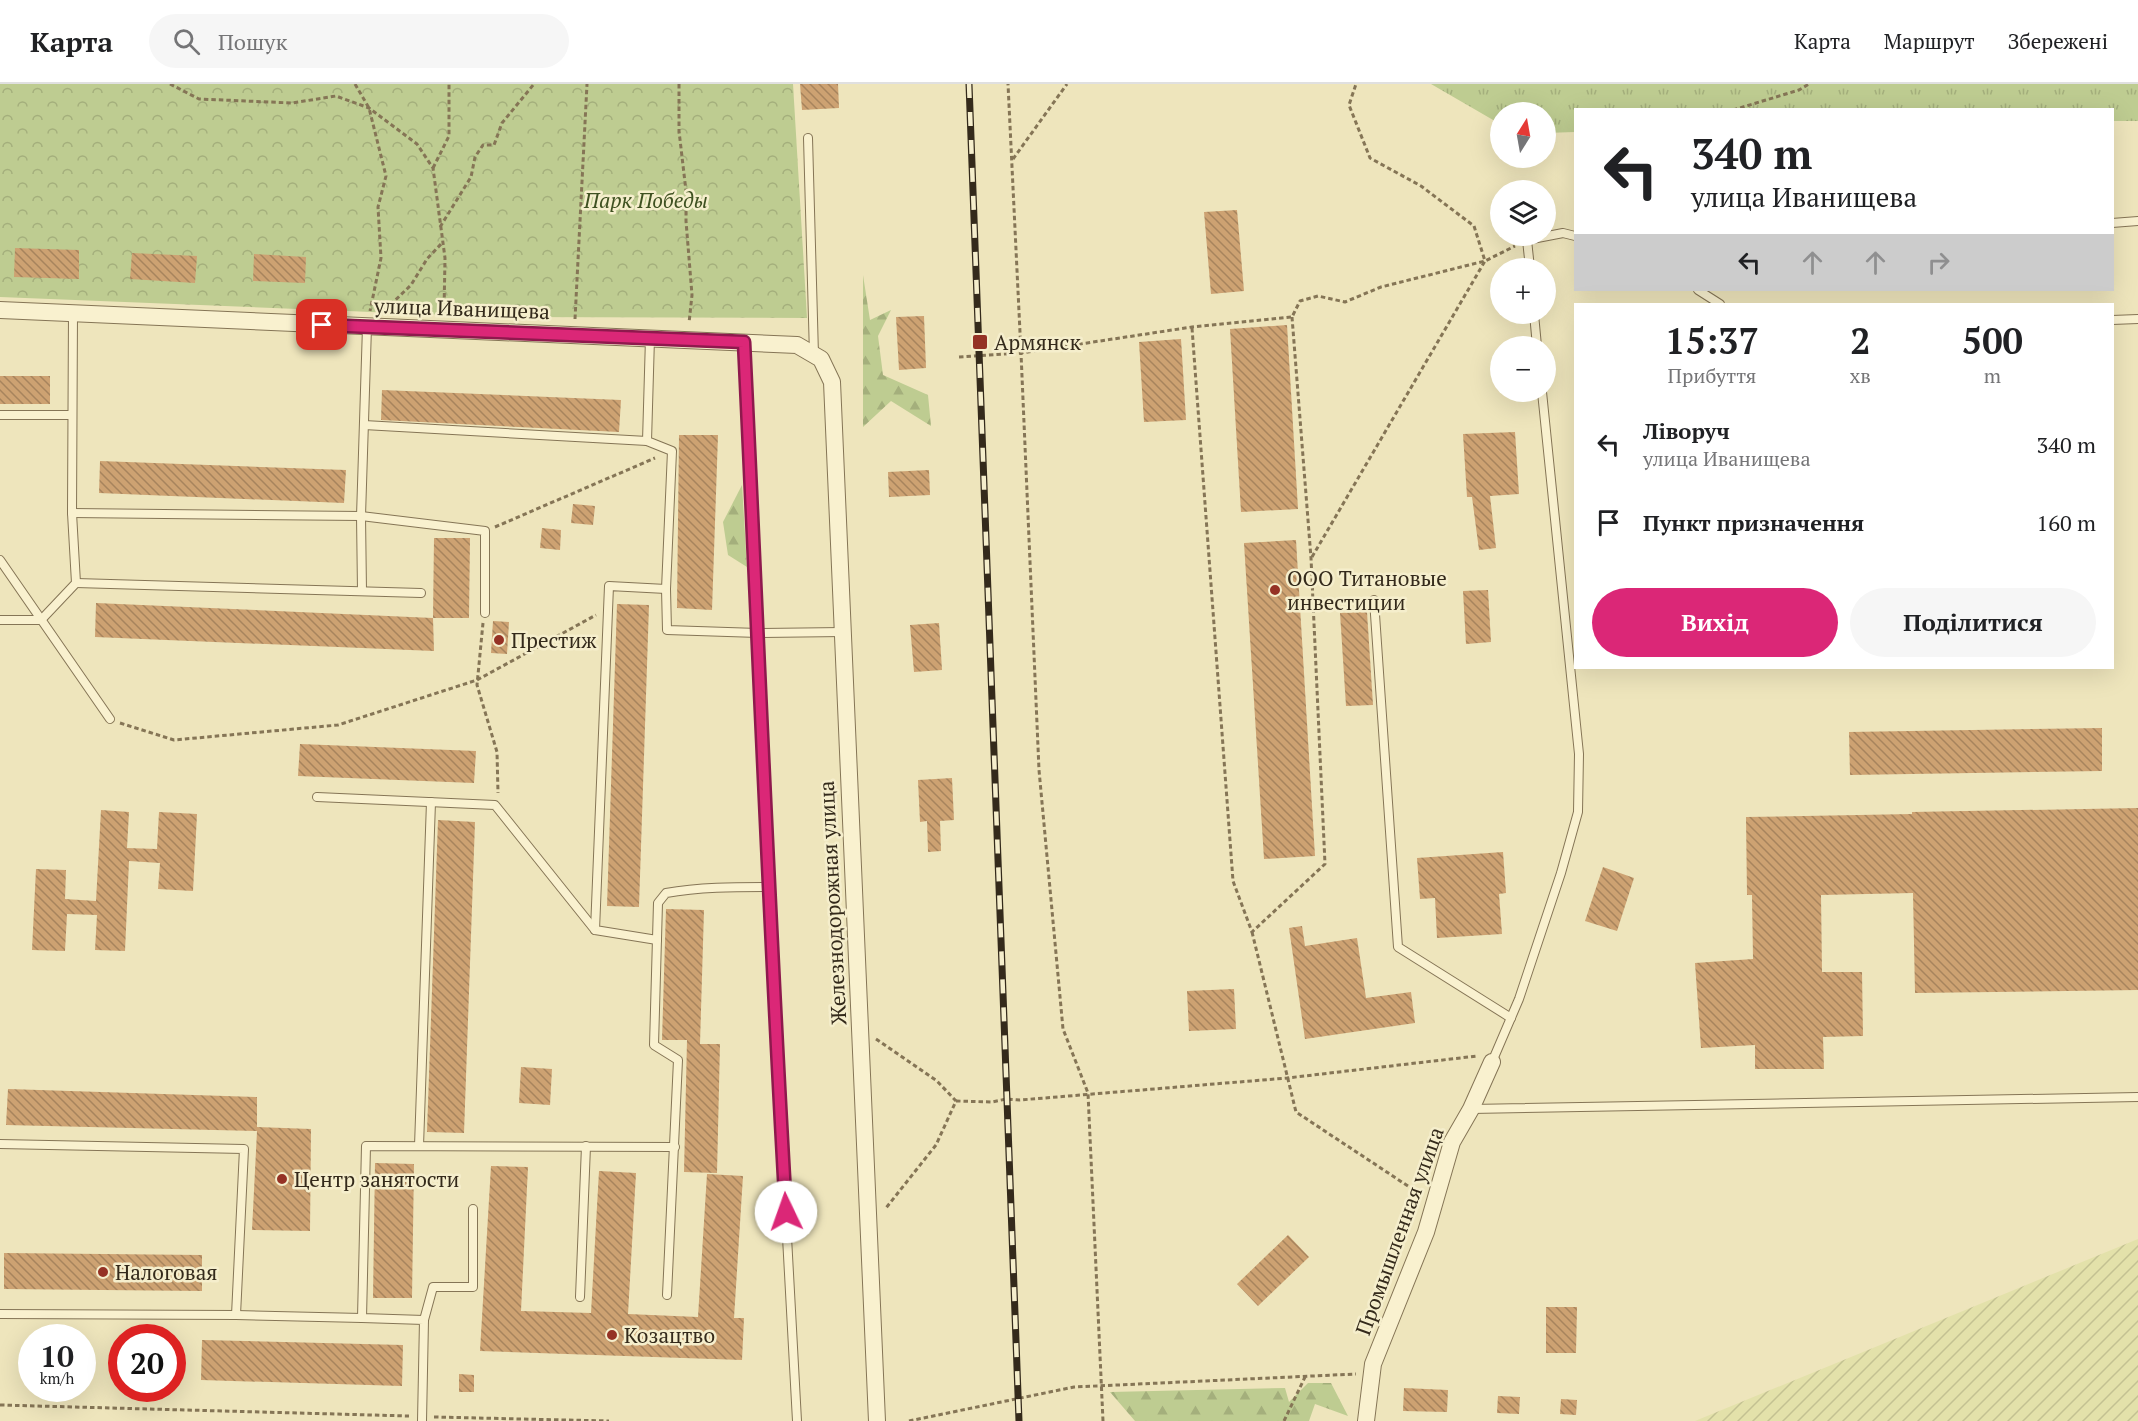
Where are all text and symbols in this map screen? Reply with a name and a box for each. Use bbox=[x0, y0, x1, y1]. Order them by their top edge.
search box bbox=[149, 14, 569, 68]
text: Карта bbox=[30, 23, 113, 60]
icon: search bbox=[170, 25, 203, 58]
text: Пошук bbox=[218, 27, 287, 56]
text: Карта bbox=[1794, 27, 1851, 55]
text: Маршрут bbox=[1884, 27, 1975, 55]
text: Збережені bbox=[2008, 27, 2108, 55]
north arrow bbox=[1490, 102, 1556, 168]
map controls bbox=[1490, 102, 1556, 402]
text: 340 m bbox=[1691, 125, 1812, 181]
icon: left bbox=[1592, 132, 1670, 210]
text: улица Иванищева bbox=[1691, 179, 1917, 215]
button: layers bbox=[1490, 180, 1556, 246]
park label: Парк Победы bbox=[583, 186, 708, 214]
icon: left bbox=[1733, 246, 1766, 279]
icon: ahead bbox=[1796, 246, 1829, 279]
icon: ahead bbox=[1859, 246, 1892, 279]
icon: right bbox=[1922, 246, 1955, 279]
button: + bbox=[1490, 258, 1556, 324]
street label: улица Иванищева bbox=[373, 291, 551, 325]
pin bbox=[296, 299, 347, 350]
icon: arrive bbox=[305, 308, 338, 341]
text: 15:37 bbox=[1665, 317, 1759, 364]
text: 2 bbox=[1850, 317, 1870, 364]
text: 500 bbox=[1962, 317, 2023, 364]
place label: Армянск bbox=[994, 328, 1081, 356]
marker: Армянск bbox=[971, 333, 989, 351]
button: − bbox=[1490, 336, 1556, 402]
text: Прибуття bbox=[1668, 362, 1756, 389]
text: хв bbox=[1850, 362, 1871, 389]
text: m bbox=[1984, 362, 2001, 389]
text: Ліворуч bbox=[1643, 416, 1730, 445]
icon: left bbox=[1592, 428, 1625, 461]
text: 340 m bbox=[2036, 430, 2096, 459]
text: улица Иванищева bbox=[1643, 445, 1811, 472]
icon: arrive bbox=[1592, 506, 1625, 539]
text: Пункт призначення bbox=[1643, 508, 1864, 537]
text: 160 m bbox=[2036, 508, 2096, 537]
place label: ООО Титановые инвестиции bbox=[1287, 564, 1447, 616]
marker: ООО Титановые инвестиции bbox=[1268, 583, 1282, 597]
button: Вихід bbox=[1592, 588, 1838, 657]
button: Поділитися bbox=[1850, 588, 2096, 657]
place label: Престиж bbox=[511, 626, 597, 654]
marker: Престиж bbox=[492, 633, 506, 647]
street label: Железнодорожная улица bbox=[812, 780, 852, 1026]
street label: Промышленная улица bbox=[1348, 1123, 1450, 1339]
place label: Центр занятости bbox=[294, 1165, 460, 1193]
marker: Центр занятости bbox=[275, 1172, 289, 1186]
position arrow bbox=[754, 1180, 818, 1244]
place label: Налоговая bbox=[115, 1258, 217, 1286]
marker: Налоговая bbox=[96, 1265, 110, 1279]
place label: Козацтво bbox=[624, 1321, 715, 1349]
speed limit sign: 20 bbox=[108, 1324, 186, 1402]
marker: Козацтво bbox=[605, 1328, 619, 1342]
text: 10 bbox=[40, 1336, 74, 1376]
text: km/h bbox=[40, 1368, 74, 1388]

